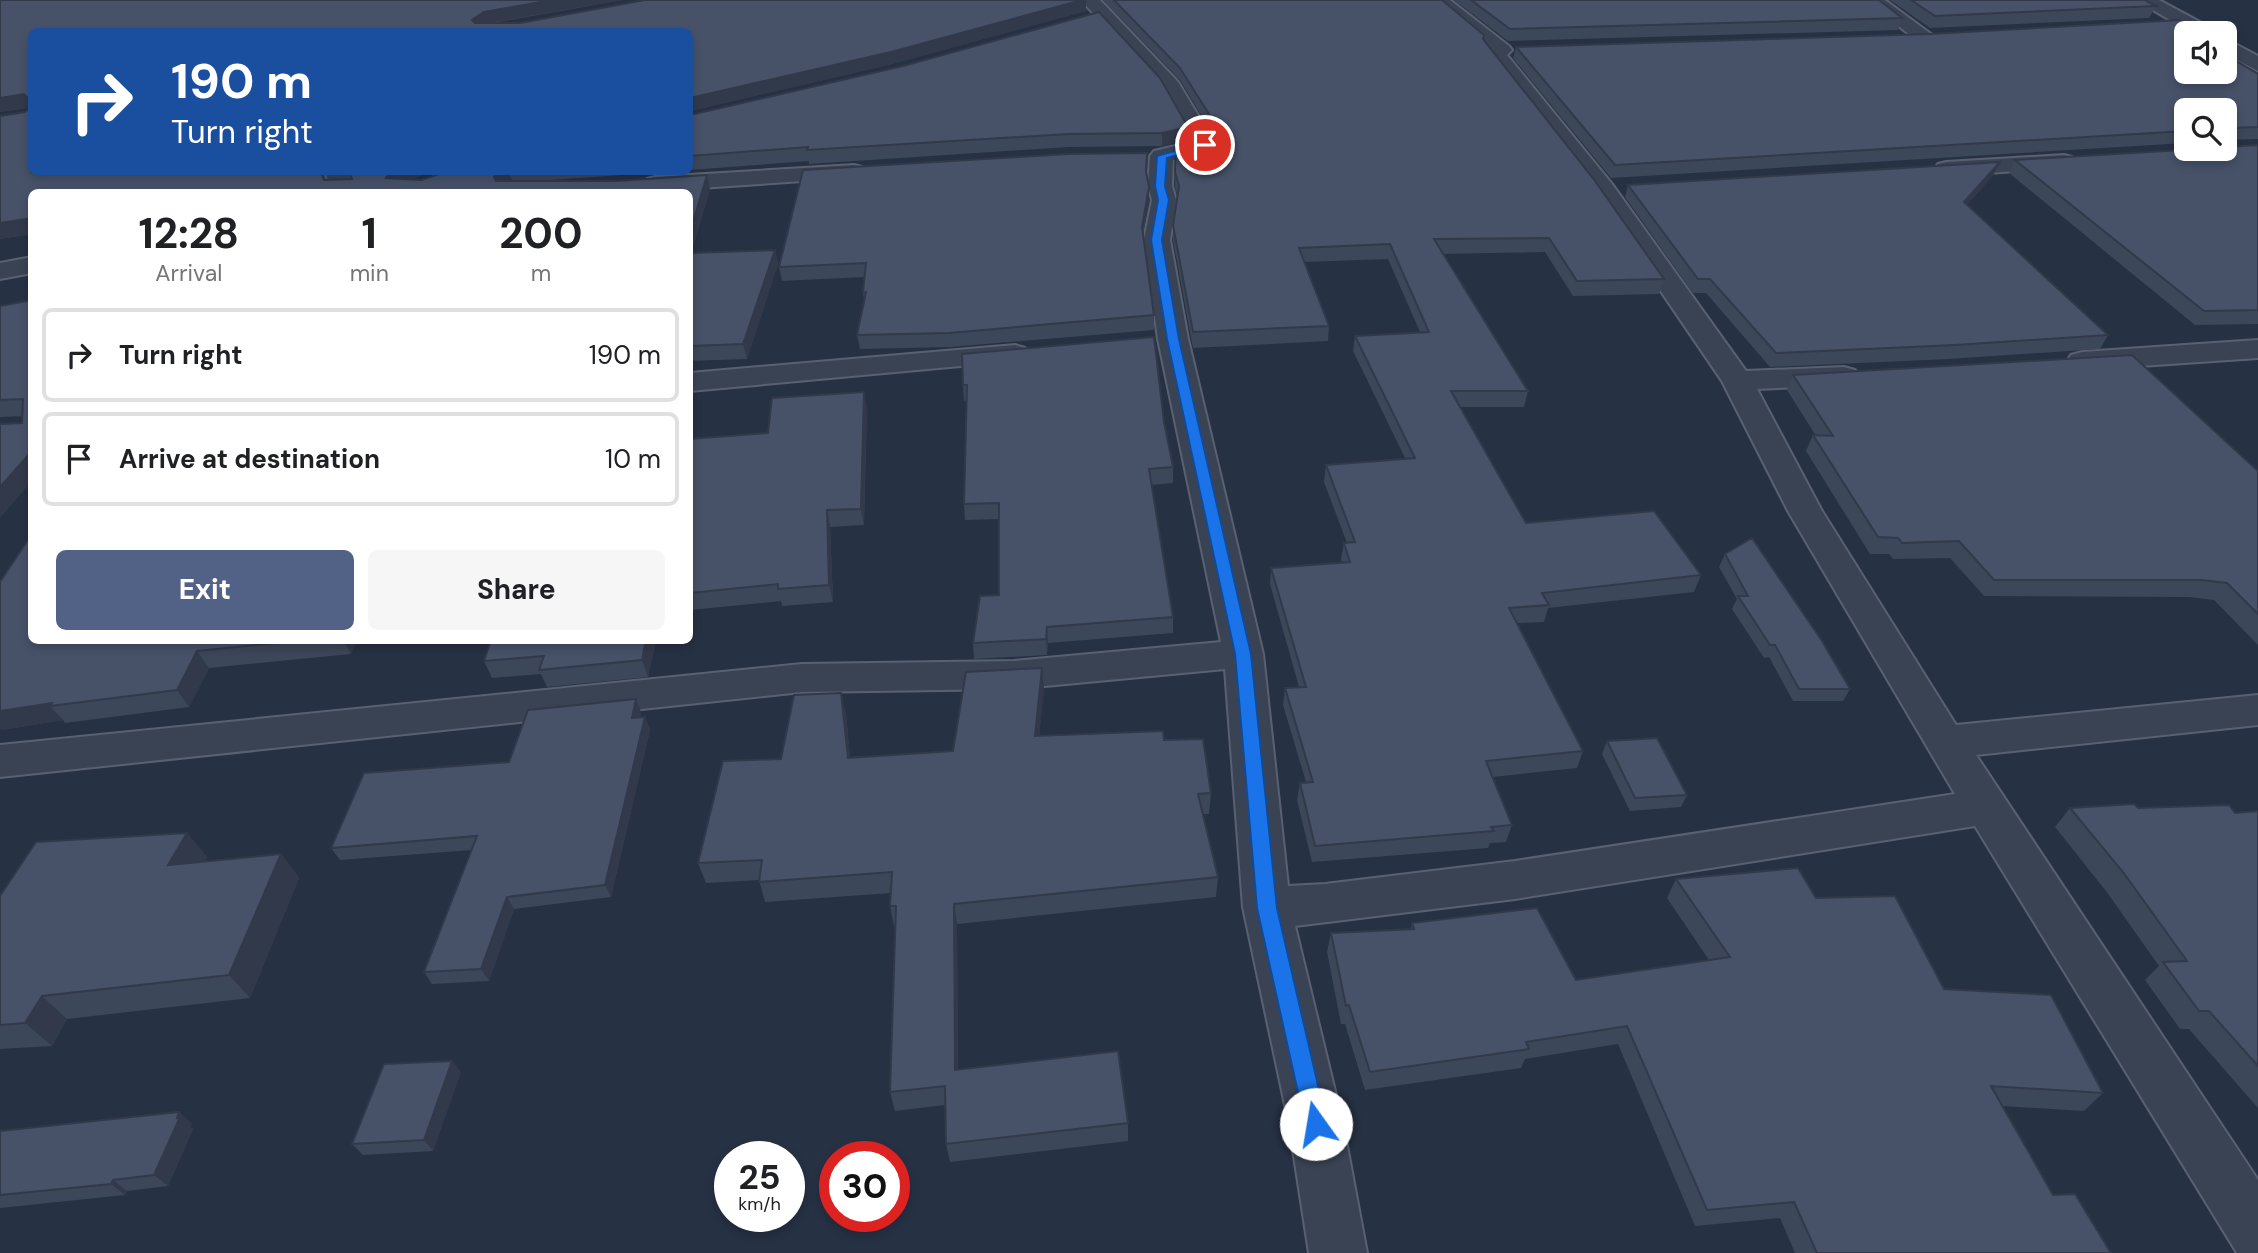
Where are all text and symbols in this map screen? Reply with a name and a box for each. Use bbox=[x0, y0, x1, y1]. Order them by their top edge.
map controls bbox=[2174, 21, 2237, 161]
button: sound bbox=[2174, 21, 2237, 84]
text: 190 m bbox=[171, 49, 312, 113]
icon: right bbox=[56, 56, 147, 147]
button: search bbox=[2174, 98, 2237, 161]
text: Turn right bbox=[171, 111, 313, 153]
pin bbox=[1175, 115, 1235, 175]
icon: arrive bbox=[1186, 126, 1224, 164]
text: 12:28 bbox=[138, 206, 239, 261]
text: 1 bbox=[362, 206, 377, 261]
text: 200 bbox=[499, 206, 583, 261]
text: Arrival bbox=[155, 258, 222, 288]
text: min bbox=[350, 258, 389, 288]
text: m bbox=[531, 258, 551, 288]
icon: right bbox=[60, 336, 98, 374]
text: Turn right bbox=[119, 338, 243, 372]
text: 190 m bbox=[589, 338, 661, 372]
icon: arrive bbox=[60, 440, 98, 478]
text: Arrive at destination bbox=[119, 442, 380, 476]
text: 10 m bbox=[605, 442, 661, 476]
button: Exit bbox=[56, 550, 354, 630]
button: Share bbox=[368, 550, 665, 630]
position arrow bbox=[1279, 1087, 1353, 1161]
speed limit sign: 30 bbox=[819, 1141, 910, 1232]
text: 25 bbox=[739, 1154, 780, 1200]
text: km/h bbox=[738, 1192, 781, 1216]

